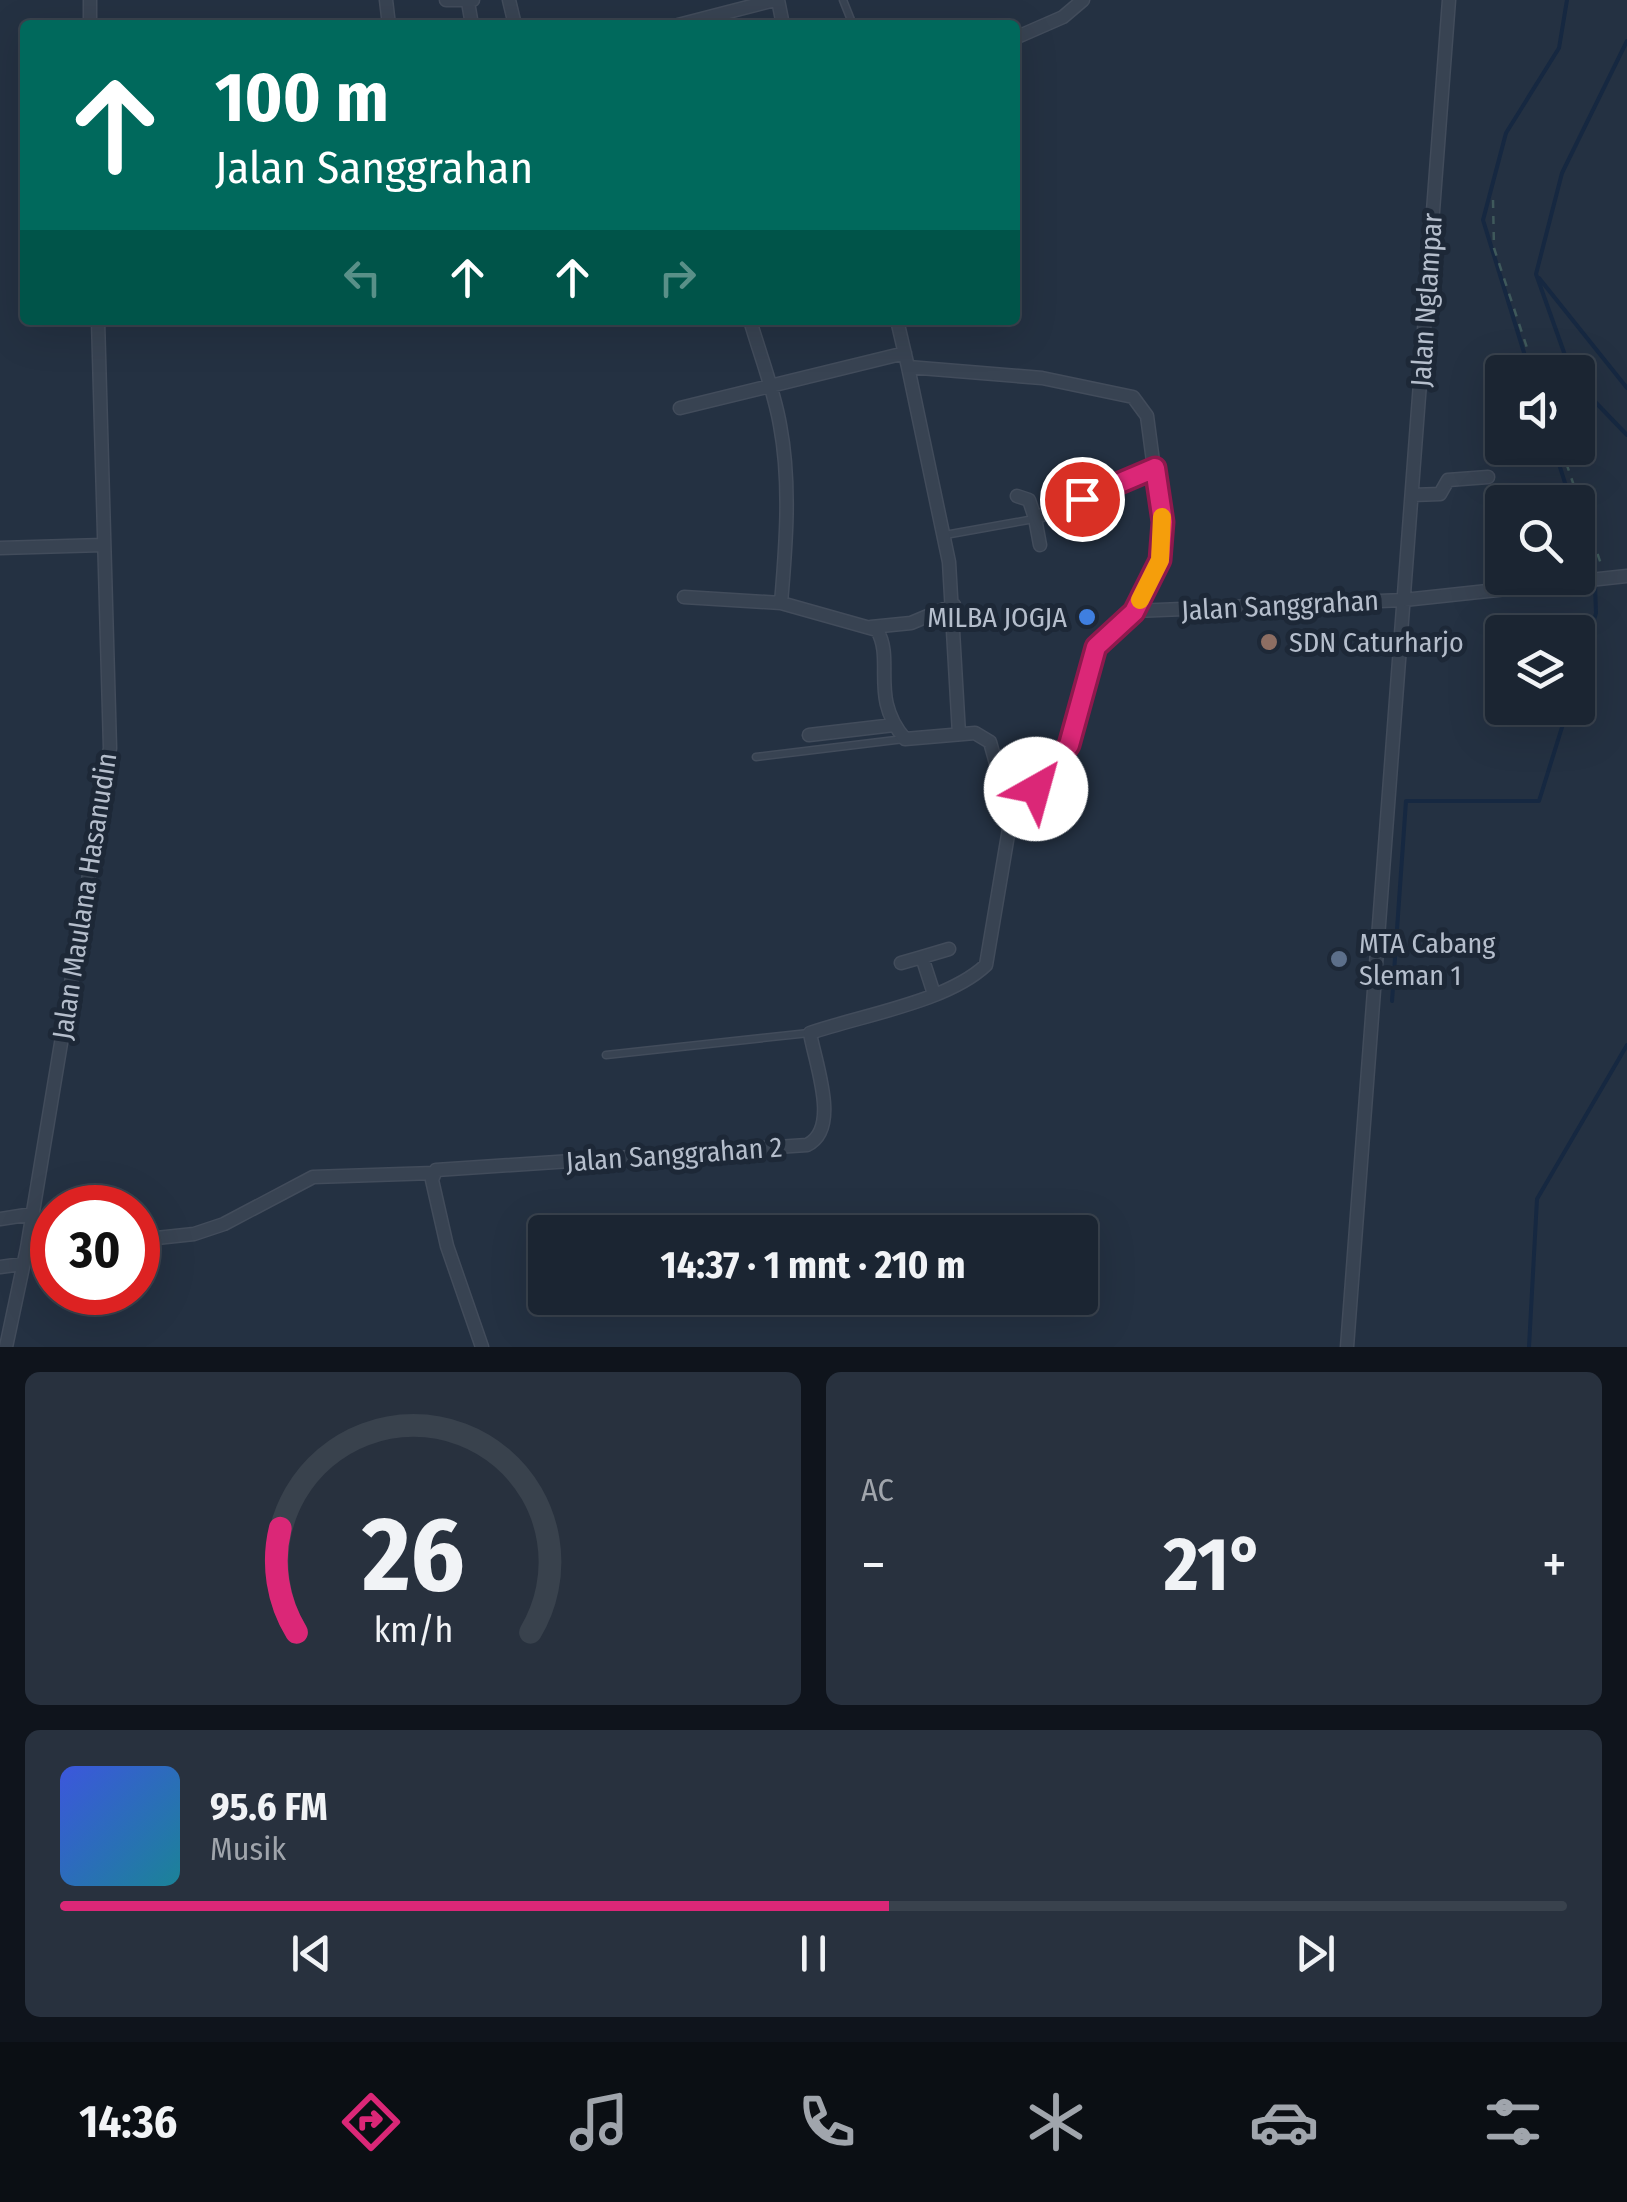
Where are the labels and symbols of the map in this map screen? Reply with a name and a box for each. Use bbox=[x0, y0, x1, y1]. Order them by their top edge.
street label: Jalan Nglampar bbox=[1404, 212, 1449, 388]
pin bbox=[1040, 457, 1125, 542]
street label: Jalan Sanggrahan bbox=[1180, 584, 1380, 627]
place label: MILBA JOGJA bbox=[927, 601, 1067, 634]
marker: MILBA JOGJA bbox=[1076, 606, 1098, 628]
place label: SDN Caturharjo bbox=[1289, 626, 1464, 659]
marker: SDN Caturharjo bbox=[1258, 631, 1280, 653]
position arrow bbox=[984, 737, 1088, 841]
street label: Jalan Maulana Hasanudin bbox=[46, 750, 123, 1042]
place label: MTA Cabang Sleman 1 bbox=[1359, 927, 1496, 992]
marker: MTA Cabang Sleman 1 bbox=[1328, 948, 1350, 970]
street label: Jalan Sanggrahan 2 bbox=[565, 1130, 783, 1179]
speed limit sign: 30 bbox=[30, 1185, 160, 1315]

